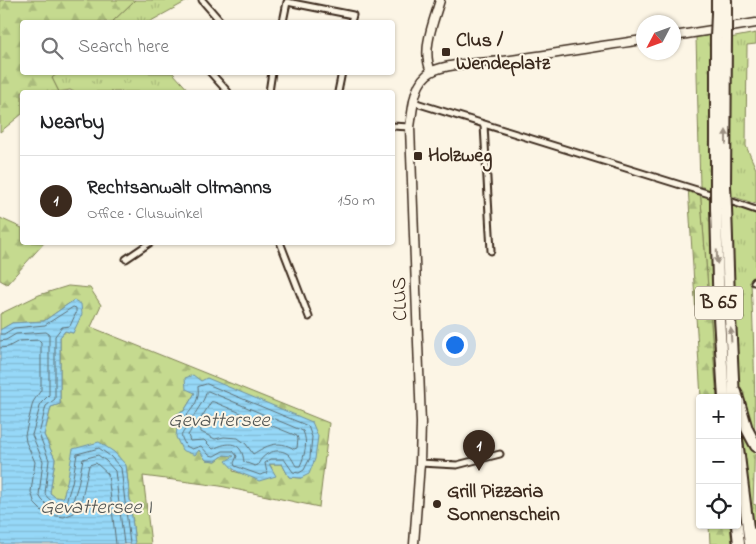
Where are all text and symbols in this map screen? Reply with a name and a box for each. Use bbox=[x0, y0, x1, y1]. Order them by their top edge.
north arrow bbox=[636, 15, 681, 60]
search box bbox=[20, 20, 395, 75]
place label: Clus / Wendeplatz bbox=[456, 27, 551, 79]
icon: search bbox=[38, 34, 66, 62]
text: Search here bbox=[78, 34, 169, 61]
marker: Clus / Wendeplatz bbox=[440, 46, 452, 58]
text: Nearby bbox=[40, 108, 104, 138]
one-way arrow bbox=[722, 129, 730, 145]
place label: Holzweg bbox=[428, 142, 492, 172]
marker: Holzweg bbox=[412, 150, 424, 162]
text: Rechtsanwalt Oltmanns bbox=[87, 175, 272, 202]
text: 1 bbox=[53, 189, 59, 213]
text: 150 m bbox=[337, 189, 375, 213]
text: Office · Cluswinkel bbox=[87, 202, 202, 226]
one-way arrow bbox=[714, 249, 722, 265]
street label: CLUS bbox=[386, 276, 416, 321]
road number: B 65 bbox=[695, 286, 743, 320]
one-way arrow bbox=[726, 327, 734, 343]
your location bbox=[442, 332, 468, 358]
map controls bbox=[696, 394, 741, 529]
button: + bbox=[696, 394, 741, 439]
water label: Gevattersee bbox=[168, 406, 271, 436]
pin: 1 bbox=[463, 430, 495, 471]
button: − bbox=[696, 439, 741, 484]
place label: Grill Pizzaria Sonnenschein bbox=[447, 478, 560, 530]
button: locate bbox=[696, 484, 741, 529]
water label: Gevattersee I bbox=[40, 493, 152, 523]
marker: Grill Pizzaria Sonnenschein bbox=[431, 498, 443, 510]

